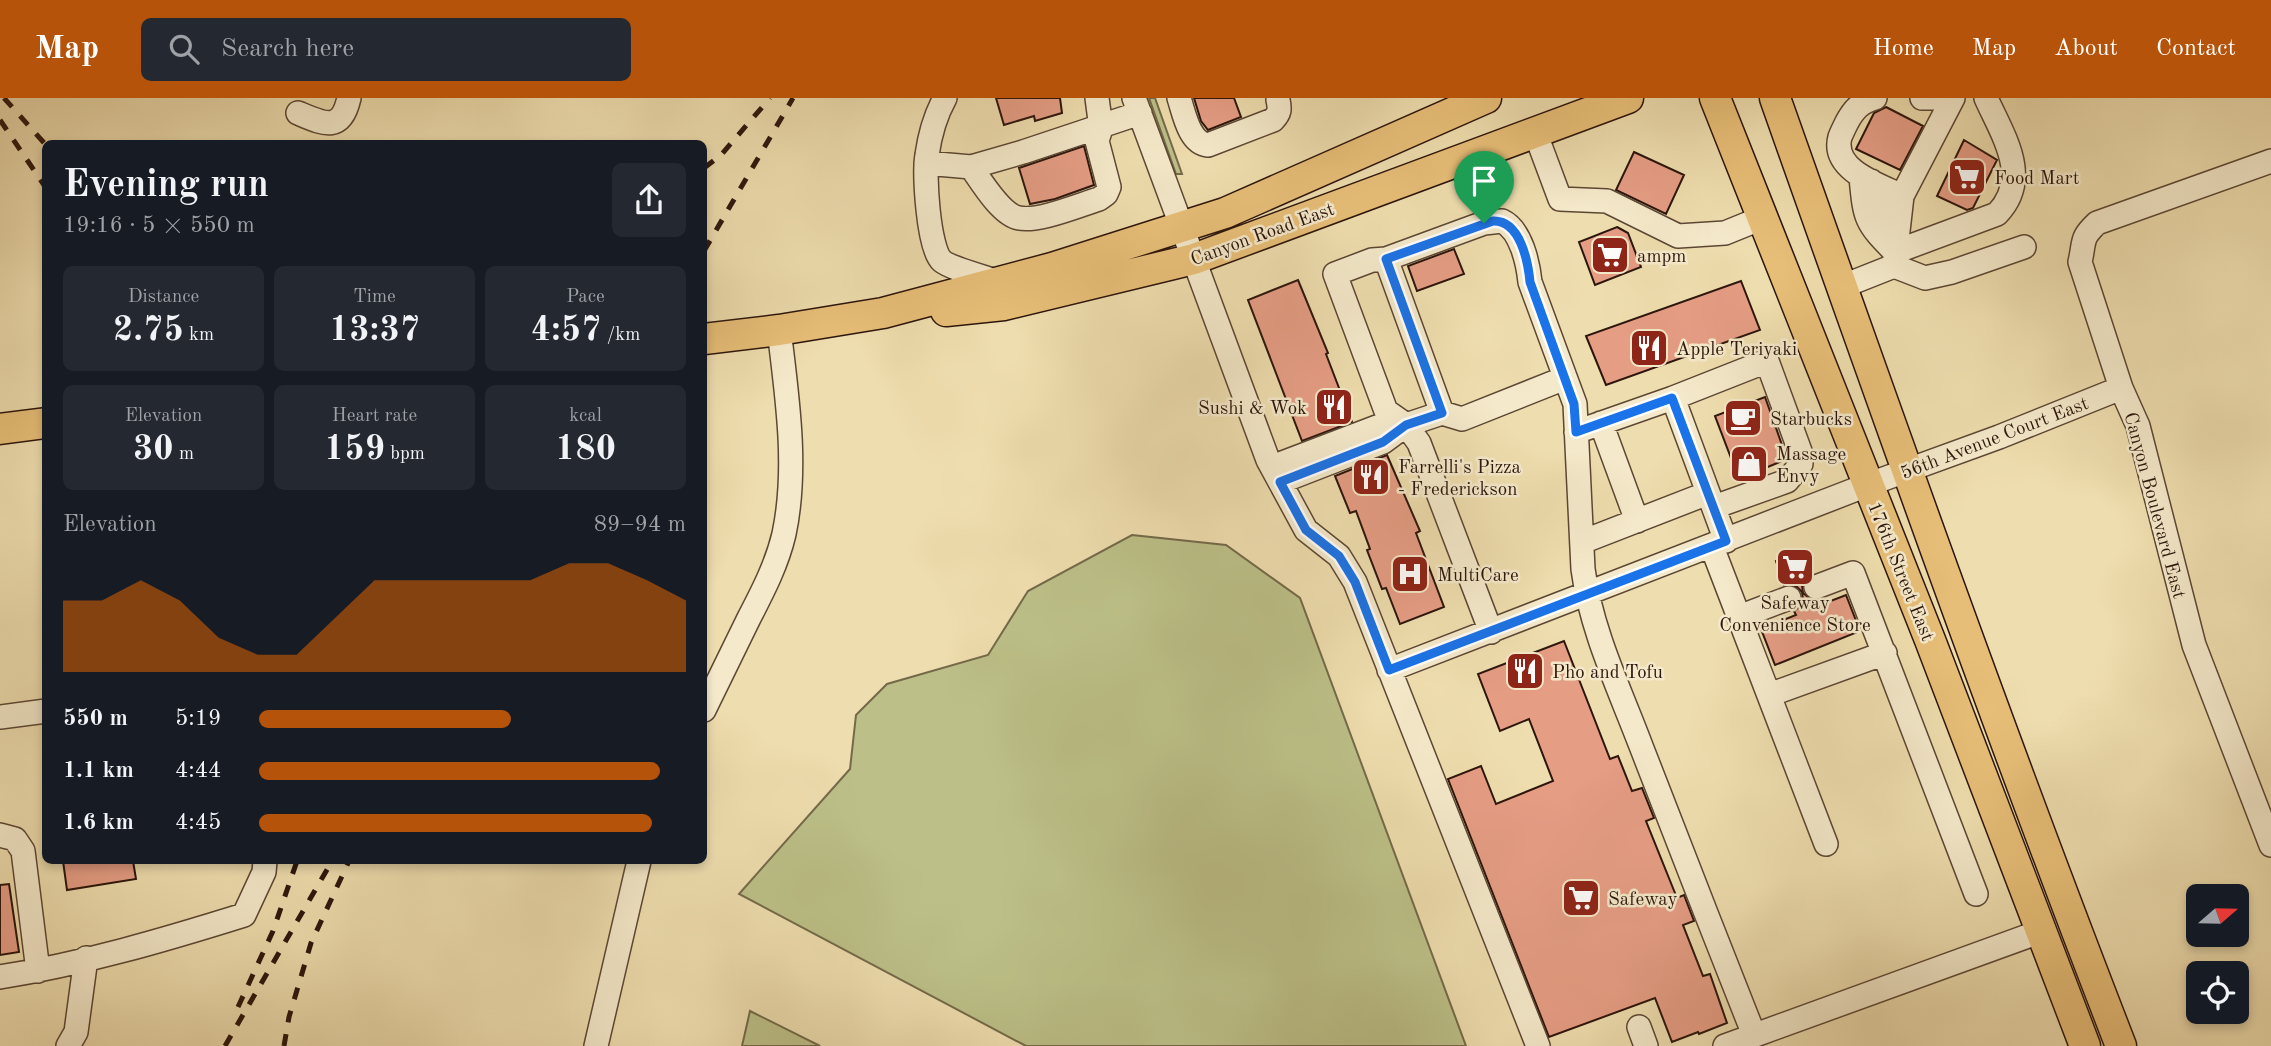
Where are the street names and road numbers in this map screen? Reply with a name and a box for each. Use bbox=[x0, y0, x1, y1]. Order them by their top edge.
street label: Canyon Road East bbox=[1188, 200, 1337, 270]
street label: 56th Avenue Court East bbox=[1898, 395, 2091, 484]
street label: Canyon Boulevard East bbox=[2120, 410, 2188, 601]
street label: 176th Street East bbox=[1863, 500, 1936, 644]

